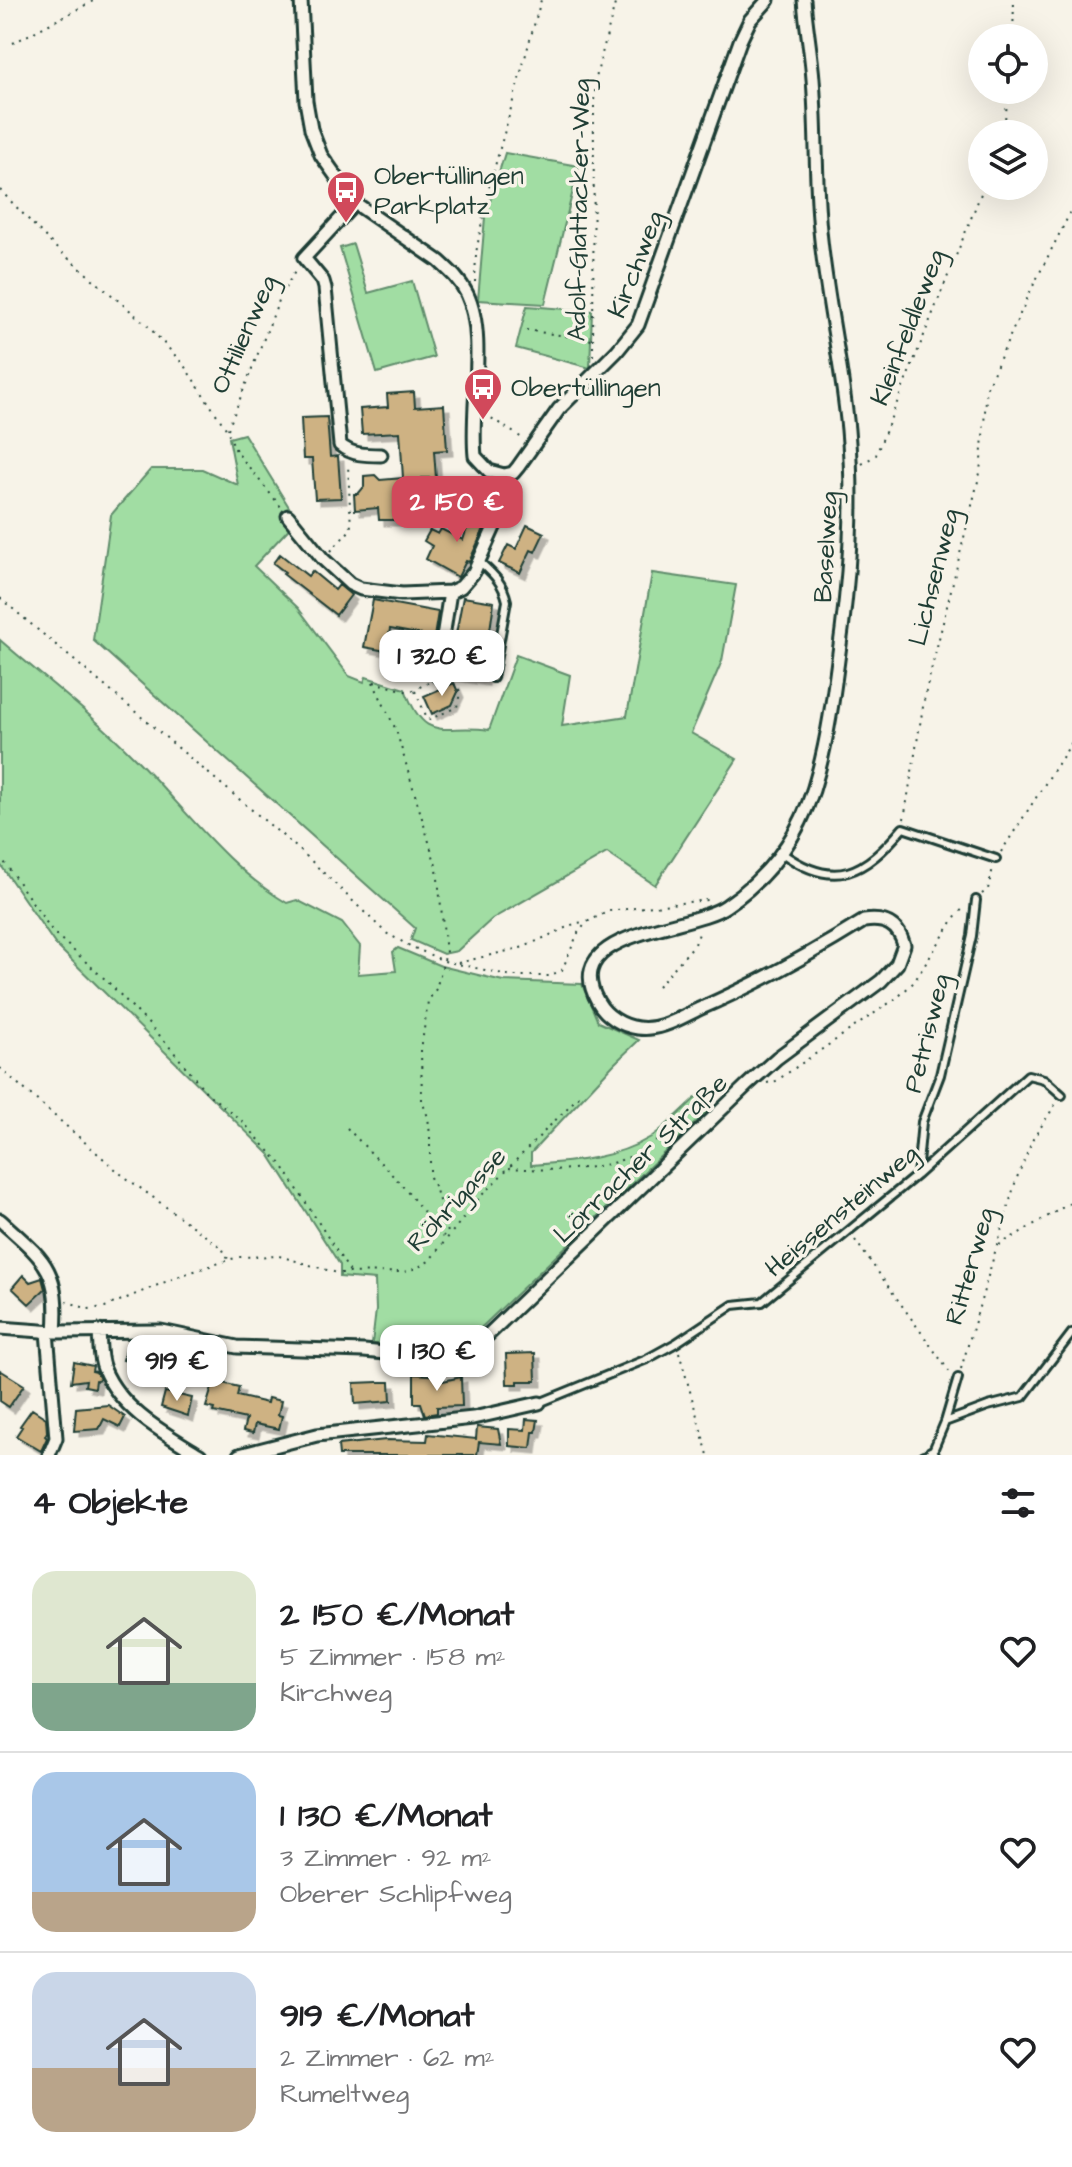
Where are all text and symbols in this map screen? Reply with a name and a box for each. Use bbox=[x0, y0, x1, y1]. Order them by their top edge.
map controls bbox=[968, 24, 1048, 200]
button: locate bbox=[968, 24, 1048, 104]
street label: Adolf-Glattacker-Weg bbox=[559, 78, 601, 342]
button: layers bbox=[968, 120, 1048, 200]
place label: Obertüllingen Parkplatz bbox=[374, 158, 524, 224]
bus stop icon: Obertüllingen Parkplatz bbox=[325, 169, 367, 224]
street label: Kirchweg bbox=[599, 206, 675, 324]
street label: Kleinfeldleweg bbox=[862, 244, 956, 411]
street label: Ottilienweg bbox=[202, 270, 288, 400]
bus stop icon: Obertüllingen bbox=[462, 366, 504, 421]
place label: Obertüllingen bbox=[511, 370, 661, 408]
pin: 2 150 € bbox=[383, 476, 531, 544]
text: 2 150 € bbox=[410, 484, 504, 520]
street label: Baselweg bbox=[805, 490, 849, 604]
street label: Lichsenweg bbox=[900, 505, 970, 650]
pin: 1 320 € bbox=[368, 630, 516, 698]
text: 1 320 € bbox=[397, 638, 487, 674]
street label: Petrisweg bbox=[895, 970, 961, 1097]
street label: Lörracher Straße bbox=[545, 1066, 736, 1252]
street label: Heissensteinweg bbox=[757, 1136, 927, 1287]
street label: Röhrigasse bbox=[399, 1139, 516, 1261]
street label: Ritterweg bbox=[936, 1203, 1006, 1330]
pin: 1 130 € bbox=[363, 1325, 511, 1393]
text: 1 130 € bbox=[398, 1333, 476, 1369]
pin: 919 € bbox=[121, 1335, 233, 1403]
text: 919 € bbox=[145, 1343, 209, 1379]
text: 4 Objekte bbox=[32, 1479, 188, 1527]
icon: filters bbox=[996, 1481, 1040, 1525]
text: 2 150 €/Monat bbox=[280, 1591, 514, 1639]
icon: home bbox=[96, 1603, 192, 1699]
icon: heart bbox=[996, 1629, 1040, 1673]
text: 5 Zimmer · 158 m² bbox=[280, 1639, 506, 1675]
text: Kirchweg bbox=[280, 1675, 392, 1711]
text: 1 130 €/Monat bbox=[280, 1792, 492, 1840]
icon: home bbox=[96, 1804, 192, 1900]
icon: heart bbox=[996, 1830, 1040, 1874]
text: 3 Zimmer · 92 m² bbox=[280, 1840, 491, 1876]
text: Oberer Schlipfweg bbox=[280, 1876, 512, 1912]
text: 919 €/Monat bbox=[280, 1992, 474, 2040]
icon: home bbox=[96, 2004, 192, 2100]
icon: heart bbox=[996, 2030, 1040, 2074]
text: 2 Zimmer · 62 m² bbox=[280, 2040, 495, 2076]
text: Rumeltweg bbox=[280, 2076, 409, 2112]

